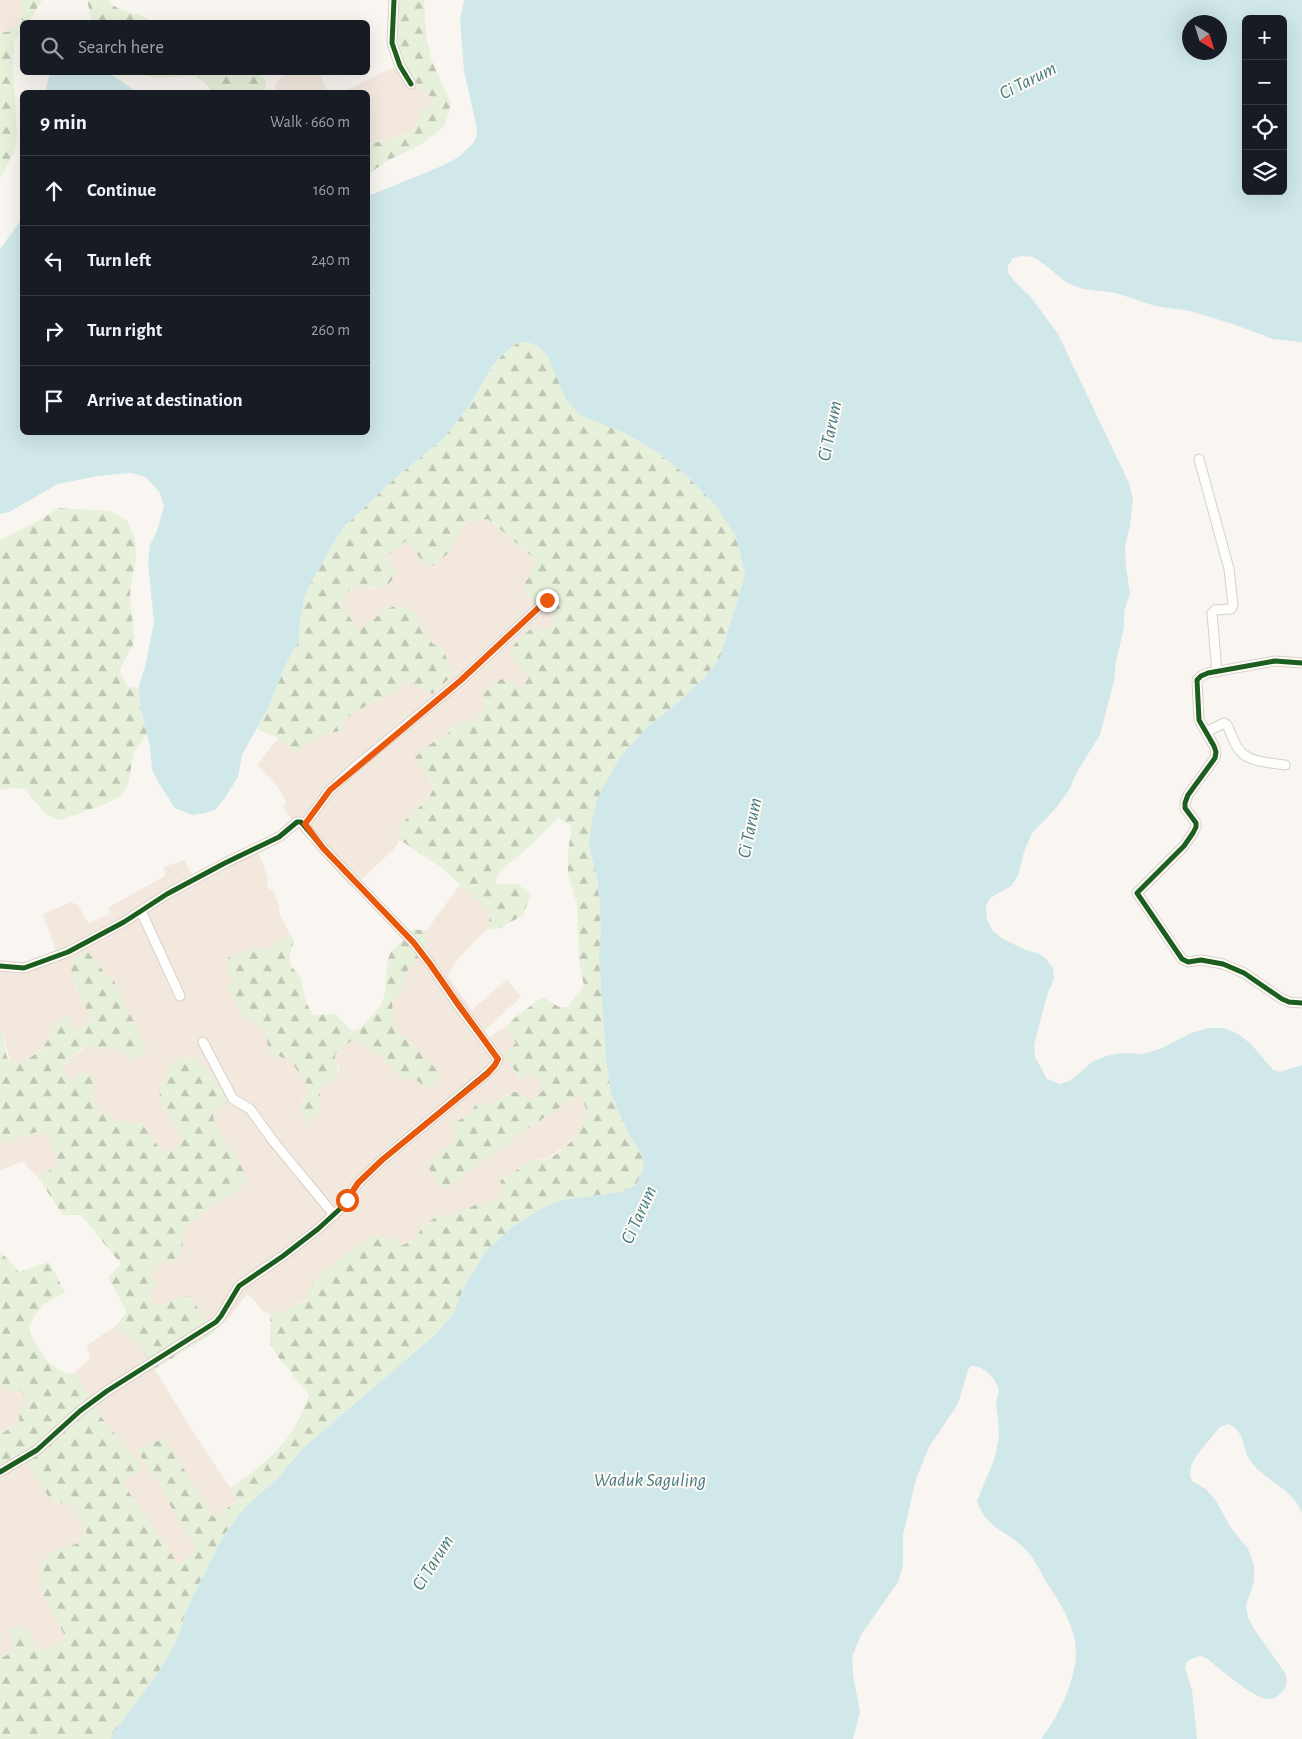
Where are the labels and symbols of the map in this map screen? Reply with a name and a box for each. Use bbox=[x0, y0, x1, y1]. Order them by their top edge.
north arrow bbox=[1182, 15, 1227, 60]
water label: Ci Tarum bbox=[996, 59, 1060, 103]
water label: Ci Tarum bbox=[815, 399, 845, 463]
route end bbox=[536, 589, 559, 612]
water label: Ci Tarum bbox=[735, 796, 765, 860]
water label: Ci Tarum bbox=[618, 1183, 660, 1247]
route start bbox=[336, 1189, 359, 1212]
water label: Waduk Saguling bbox=[594, 1471, 706, 1490]
water label: Ci Tarum bbox=[409, 1532, 457, 1594]

